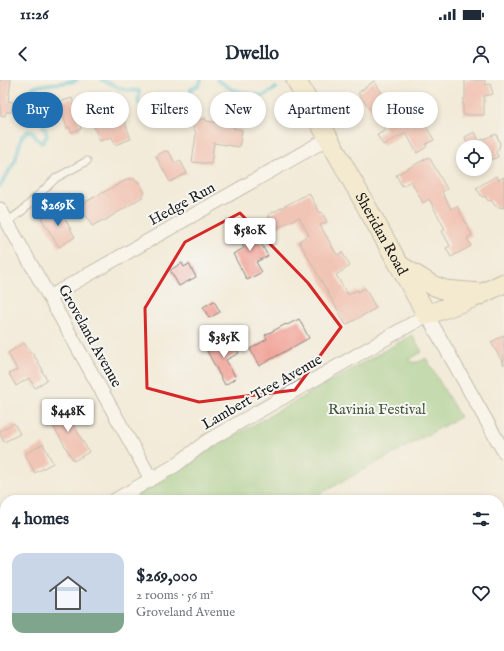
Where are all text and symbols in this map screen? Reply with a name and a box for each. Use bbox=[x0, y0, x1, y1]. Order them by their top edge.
text: 11:26 bbox=[20, 5, 49, 24]
icon: back bbox=[12, 43, 34, 65]
text: Dwello bbox=[225, 43, 279, 66]
icon: person bbox=[470, 43, 492, 65]
chip: Buy bbox=[12, 92, 63, 128]
chip: Rent bbox=[71, 92, 129, 128]
chip: Filters bbox=[137, 92, 202, 128]
chip: New bbox=[210, 92, 266, 128]
chip: Apartment bbox=[274, 92, 364, 128]
chip: House bbox=[372, 92, 438, 128]
map controls bbox=[456, 140, 492, 176]
button: locate bbox=[456, 140, 492, 176]
street label: Hedge Run bbox=[145, 178, 219, 230]
street label: Sheridan Road bbox=[351, 189, 413, 279]
pin: $269K bbox=[30, 193, 86, 227]
text: $269K bbox=[41, 197, 75, 214]
pin: $580K bbox=[222, 218, 278, 252]
text: $580K bbox=[234, 222, 266, 239]
street label: Groveland Avenue bbox=[54, 281, 126, 391]
pin: $385K bbox=[196, 325, 252, 359]
text: $385K bbox=[208, 329, 240, 346]
street label: Lambert Tree Avenue bbox=[198, 350, 326, 434]
pin: $448K bbox=[40, 399, 96, 433]
park label: Ravinia Festival bbox=[328, 400, 427, 419]
text: $448K bbox=[51, 403, 85, 420]
icon: filters bbox=[470, 508, 492, 530]
text: 4 homes bbox=[12, 509, 69, 530]
text: $269,000 bbox=[136, 566, 198, 587]
icon: home bbox=[44, 569, 92, 617]
icon: heart bbox=[470, 582, 492, 604]
text: 2 rooms · 56 m² bbox=[136, 587, 214, 604]
text: Groveland Avenue bbox=[136, 604, 235, 621]

